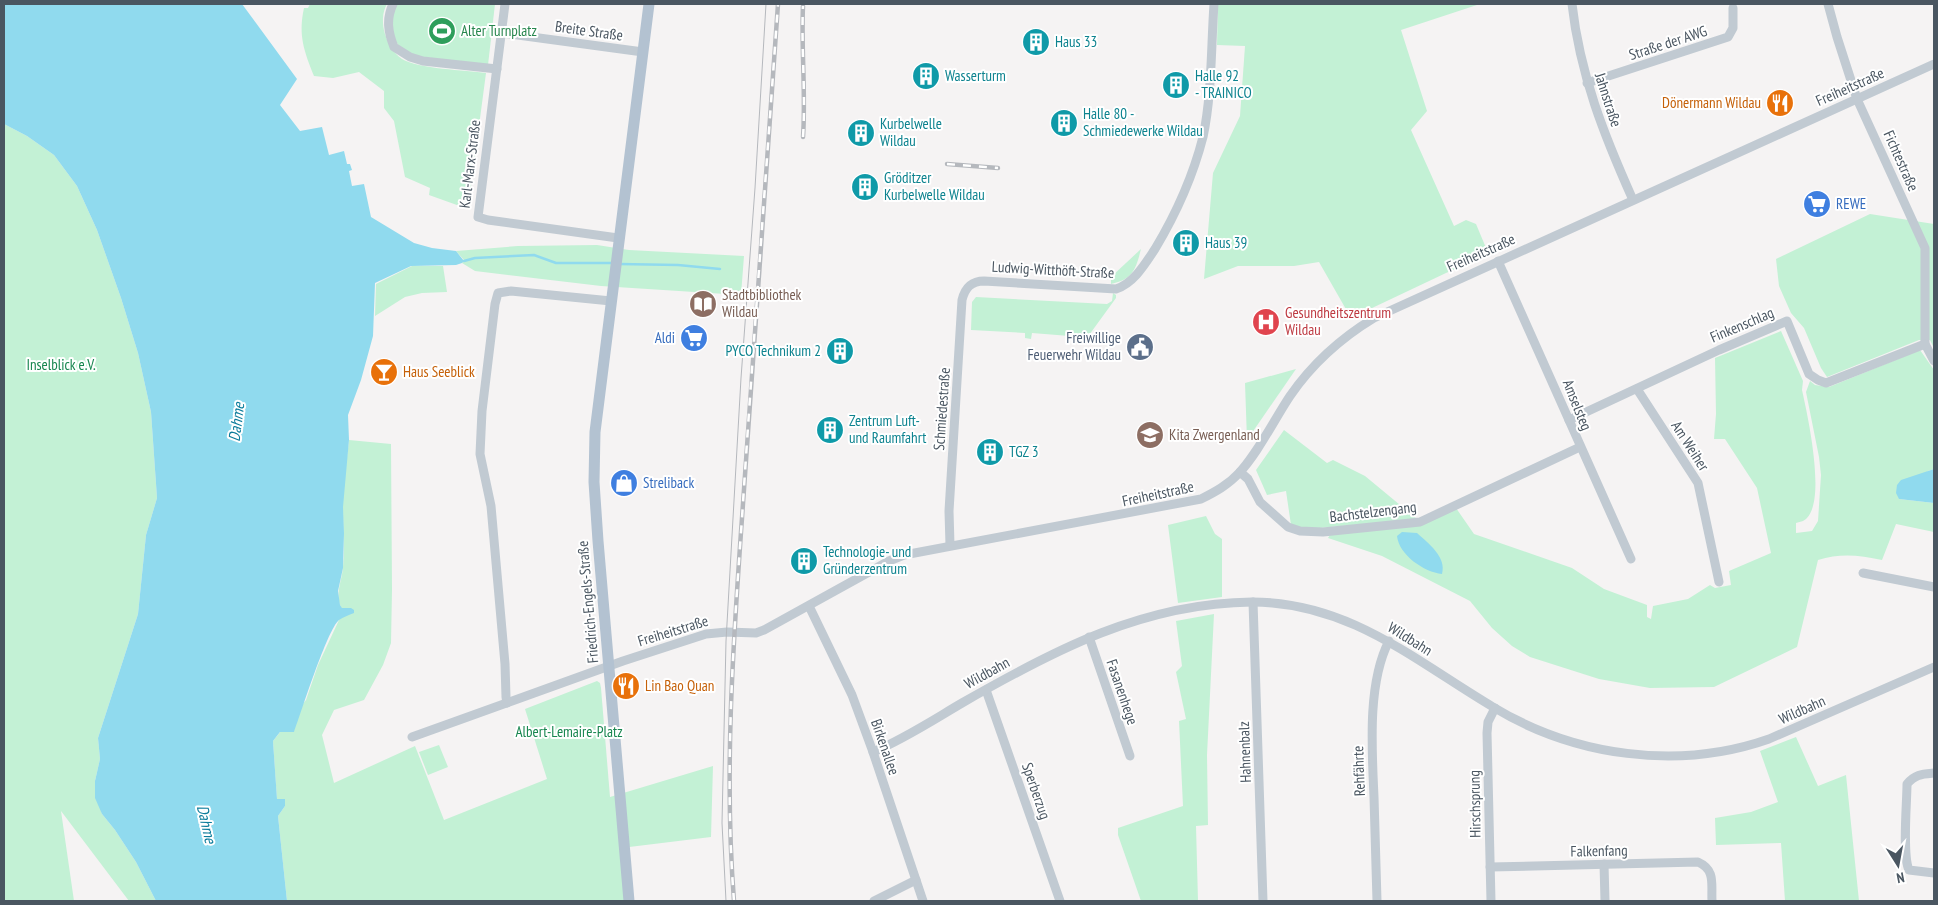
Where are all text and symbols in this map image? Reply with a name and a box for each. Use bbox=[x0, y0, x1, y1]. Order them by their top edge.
sports icon: Alter Turnplatz bbox=[427, 16, 457, 46]
street label: Breite Straße bbox=[554, 16, 624, 45]
place label: Alter Turnplatz bbox=[461, 21, 537, 40]
street label: Straße der AWG bbox=[1626, 21, 1709, 64]
building icon: Haus 33 bbox=[1021, 27, 1051, 57]
place label: Haus 33 bbox=[1055, 32, 1097, 51]
building icon: Wasserturm bbox=[911, 61, 941, 91]
street label: Freiheitstraße bbox=[1813, 63, 1887, 110]
place label: Wasserturm bbox=[945, 66, 1006, 85]
place label: Halle 92 - TRAINICO bbox=[1195, 66, 1252, 102]
building icon: Halle 92 - TRAINICO bbox=[1161, 70, 1191, 100]
street label: Jahnstraße bbox=[1591, 70, 1626, 129]
restaurant icon: Dönermann Wildau bbox=[1765, 88, 1795, 118]
place label: Dönermann Wildau bbox=[1662, 93, 1761, 112]
place label: Halle 80 - Schmiedewerke Wildau bbox=[1083, 104, 1203, 140]
building icon: Halle 80 - Schmiedewerke Wildau bbox=[1049, 108, 1079, 138]
place label: Kurbelwelle Wildau bbox=[880, 114, 942, 150]
building icon: Kurbelwelle Wildau bbox=[846, 118, 876, 148]
street label: Karl-Marx-Straße bbox=[455, 119, 484, 209]
street label: Fichtestraße bbox=[1880, 128, 1923, 194]
place label: Gröditzer Kurbelwelle Wildau bbox=[884, 168, 985, 204]
building icon: Gröditzer Kurbelwelle Wildau bbox=[850, 172, 880, 202]
supermarket icon: REWE bbox=[1802, 189, 1832, 219]
place label: REWE bbox=[1836, 194, 1866, 213]
building icon: Haus 39 bbox=[1171, 228, 1201, 258]
street label: Freiheitstraße bbox=[1444, 229, 1518, 276]
place label: Haus 39 bbox=[1205, 233, 1247, 252]
street label: Ludwig-Witthöft-Straße bbox=[991, 257, 1115, 282]
place label: Stadtbibliothek Wildau bbox=[722, 285, 802, 321]
library icon: Stadtbibliothek Wildau bbox=[688, 289, 718, 319]
place label: Gesundheitszentrum Wildau bbox=[1285, 303, 1391, 339]
street label: Finkenschlag bbox=[1707, 303, 1777, 346]
hospital icon: Gesundheitszentrum Wildau bbox=[1251, 307, 1281, 337]
supermarket icon: Aldi bbox=[679, 323, 709, 353]
place label: Aldi bbox=[655, 328, 675, 347]
place label: Freiwillige Feuerwehr Wildau bbox=[1027, 328, 1121, 364]
public building icon: Freiwillige Feuerwehr Wildau bbox=[1125, 332, 1155, 362]
building icon: PYCO Technikum 2 bbox=[825, 336, 855, 366]
place label: PYCO Technikum 2 bbox=[726, 341, 821, 360]
park label: Inselblick e.V. bbox=[26, 355, 96, 374]
bar icon: Haus Seeblick bbox=[369, 357, 399, 387]
place label: Haus Seeblick bbox=[403, 362, 475, 381]
street label: Schmiedestraße bbox=[929, 367, 954, 451]
street label: Amselsteg bbox=[1559, 377, 1596, 433]
water label: Dahme bbox=[224, 400, 248, 443]
place label: Zentrum Luft- und Raumfahrt bbox=[849, 411, 926, 447]
building icon: Zentrum Luft- und Raumfahrt bbox=[815, 415, 845, 445]
street label: Am Weiher bbox=[1667, 417, 1714, 475]
school or university icon: Kita Zwergenland bbox=[1135, 420, 1165, 450]
place label: Kita Zwergenland bbox=[1169, 425, 1260, 444]
building icon: TGZ 3 bbox=[975, 437, 1005, 467]
place label: TGZ 3 bbox=[1009, 442, 1039, 461]
shop icon: Streliback bbox=[609, 468, 639, 498]
place label: Streliback bbox=[643, 473, 694, 492]
street label: Freiheitstraße bbox=[1120, 477, 1195, 510]
street label: Bachstelzengang bbox=[1328, 497, 1417, 526]
street label: Friedrich-Engels-Straße bbox=[573, 540, 602, 664]
place label: Technologie- und Gründerzentrum bbox=[823, 542, 911, 578]
building icon: Technologie- und Gründerzentrum bbox=[789, 546, 819, 576]
street label: Freiheitstraße bbox=[635, 611, 710, 650]
street label: Wildbahn bbox=[1384, 618, 1436, 660]
street label: Wildbahn bbox=[961, 652, 1013, 693]
street label: Fasanenhege bbox=[1102, 657, 1143, 727]
restaurant icon: Lin Bao Quan bbox=[611, 671, 641, 701]
place label: Lin Bao Quan bbox=[645, 676, 714, 695]
street label: Wildbahn bbox=[1776, 691, 1828, 728]
street label: Birkenallee bbox=[867, 716, 904, 777]
street label: Hahnenbalz bbox=[1234, 721, 1255, 783]
park label: Albert-Lemaire-Platz bbox=[515, 722, 623, 741]
street label: Rehfährte bbox=[1348, 745, 1369, 797]
street label: Sperberzug bbox=[1018, 760, 1055, 822]
street label: Hirschsprung bbox=[1464, 770, 1485, 838]
water label: Dahme bbox=[193, 803, 221, 847]
north arrow bbox=[1873, 840, 1923, 890]
street label: Falkenfang bbox=[1570, 841, 1628, 860]
text: N bbox=[1895, 868, 1906, 887]

